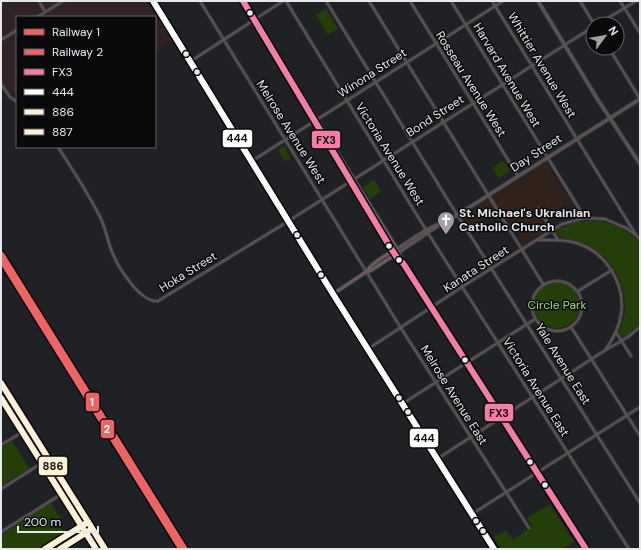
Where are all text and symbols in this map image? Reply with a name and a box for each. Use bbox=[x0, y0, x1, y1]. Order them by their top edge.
unlabelled marker bbox=[245, 8, 255, 18]
street label: Whittier Avenue West bbox=[504, 9, 580, 121]
legend bbox=[16, 16, 156, 148]
north arrow bbox=[585, 16, 625, 56]
street label: Harvard Avenue West bbox=[470, 20, 545, 130]
text: Railway 1 bbox=[52, 24, 100, 40]
text: N bbox=[605, 24, 622, 38]
street label: Rosseau Avenue West bbox=[432, 28, 510, 140]
text: Railway 2 bbox=[52, 44, 103, 60]
street label: Winona Street bbox=[334, 45, 410, 101]
unlabelled marker bbox=[181, 49, 191, 59]
text: FX3 bbox=[52, 64, 73, 80]
unlabelled marker bbox=[192, 67, 202, 77]
street label: Melrose Avenue West bbox=[253, 77, 330, 187]
text: 444 bbox=[52, 84, 74, 100]
street label: Bond Street bbox=[403, 91, 467, 141]
street label: Victoria Avenue West bbox=[352, 99, 428, 209]
text: 886 bbox=[52, 104, 74, 120]
text: 887 bbox=[52, 124, 73, 140]
line badge: 444 bbox=[222, 129, 253, 148]
line badge: FX3 bbox=[311, 130, 341, 149]
street label: Day Street bbox=[507, 130, 565, 176]
text: 444 bbox=[226, 131, 248, 145]
text: FX3 bbox=[316, 133, 336, 147]
place label: St. Michael's Ukrainian Catholic Church bbox=[459, 205, 590, 235]
church icon: St. Michael's Ukrainian Catholic Church bbox=[436, 210, 456, 235]
unlabelled marker bbox=[292, 230, 302, 240]
unlabelled marker bbox=[384, 241, 394, 251]
street label: Kanata Street bbox=[440, 242, 512, 296]
street label: Hoka Street bbox=[156, 248, 220, 296]
unlabelled marker bbox=[394, 255, 404, 265]
unlabelled marker bbox=[316, 270, 326, 280]
park label: Circle Park bbox=[528, 297, 586, 313]
street label: Yale Avenue East bbox=[532, 320, 595, 408]
street label: Victoria Avenue East bbox=[499, 334, 573, 440]
street label: Melrose Avenue East bbox=[417, 342, 491, 448]
unlabelled marker bbox=[460, 355, 470, 365]
line badge: 1 bbox=[85, 392, 100, 412]
unlabelled marker bbox=[394, 393, 404, 403]
text: 1 bbox=[90, 395, 94, 409]
line badge: FX3 bbox=[484, 403, 514, 422]
text: FX3 bbox=[489, 406, 509, 420]
unlabelled marker bbox=[403, 407, 413, 417]
line badge: 2 bbox=[100, 419, 115, 439]
text: 2 bbox=[104, 422, 110, 436]
line badge: 444 bbox=[409, 428, 439, 448]
text: 444 bbox=[413, 431, 435, 445]
line badge: 886 bbox=[38, 456, 68, 476]
unlabelled marker bbox=[525, 457, 535, 467]
text: 886 bbox=[43, 459, 63, 473]
unlabelled marker bbox=[540, 480, 550, 490]
scale bar bbox=[18, 508, 98, 534]
text: 200 m bbox=[24, 514, 61, 530]
unlabelled marker bbox=[471, 516, 481, 526]
unlabelled marker bbox=[478, 526, 488, 536]

